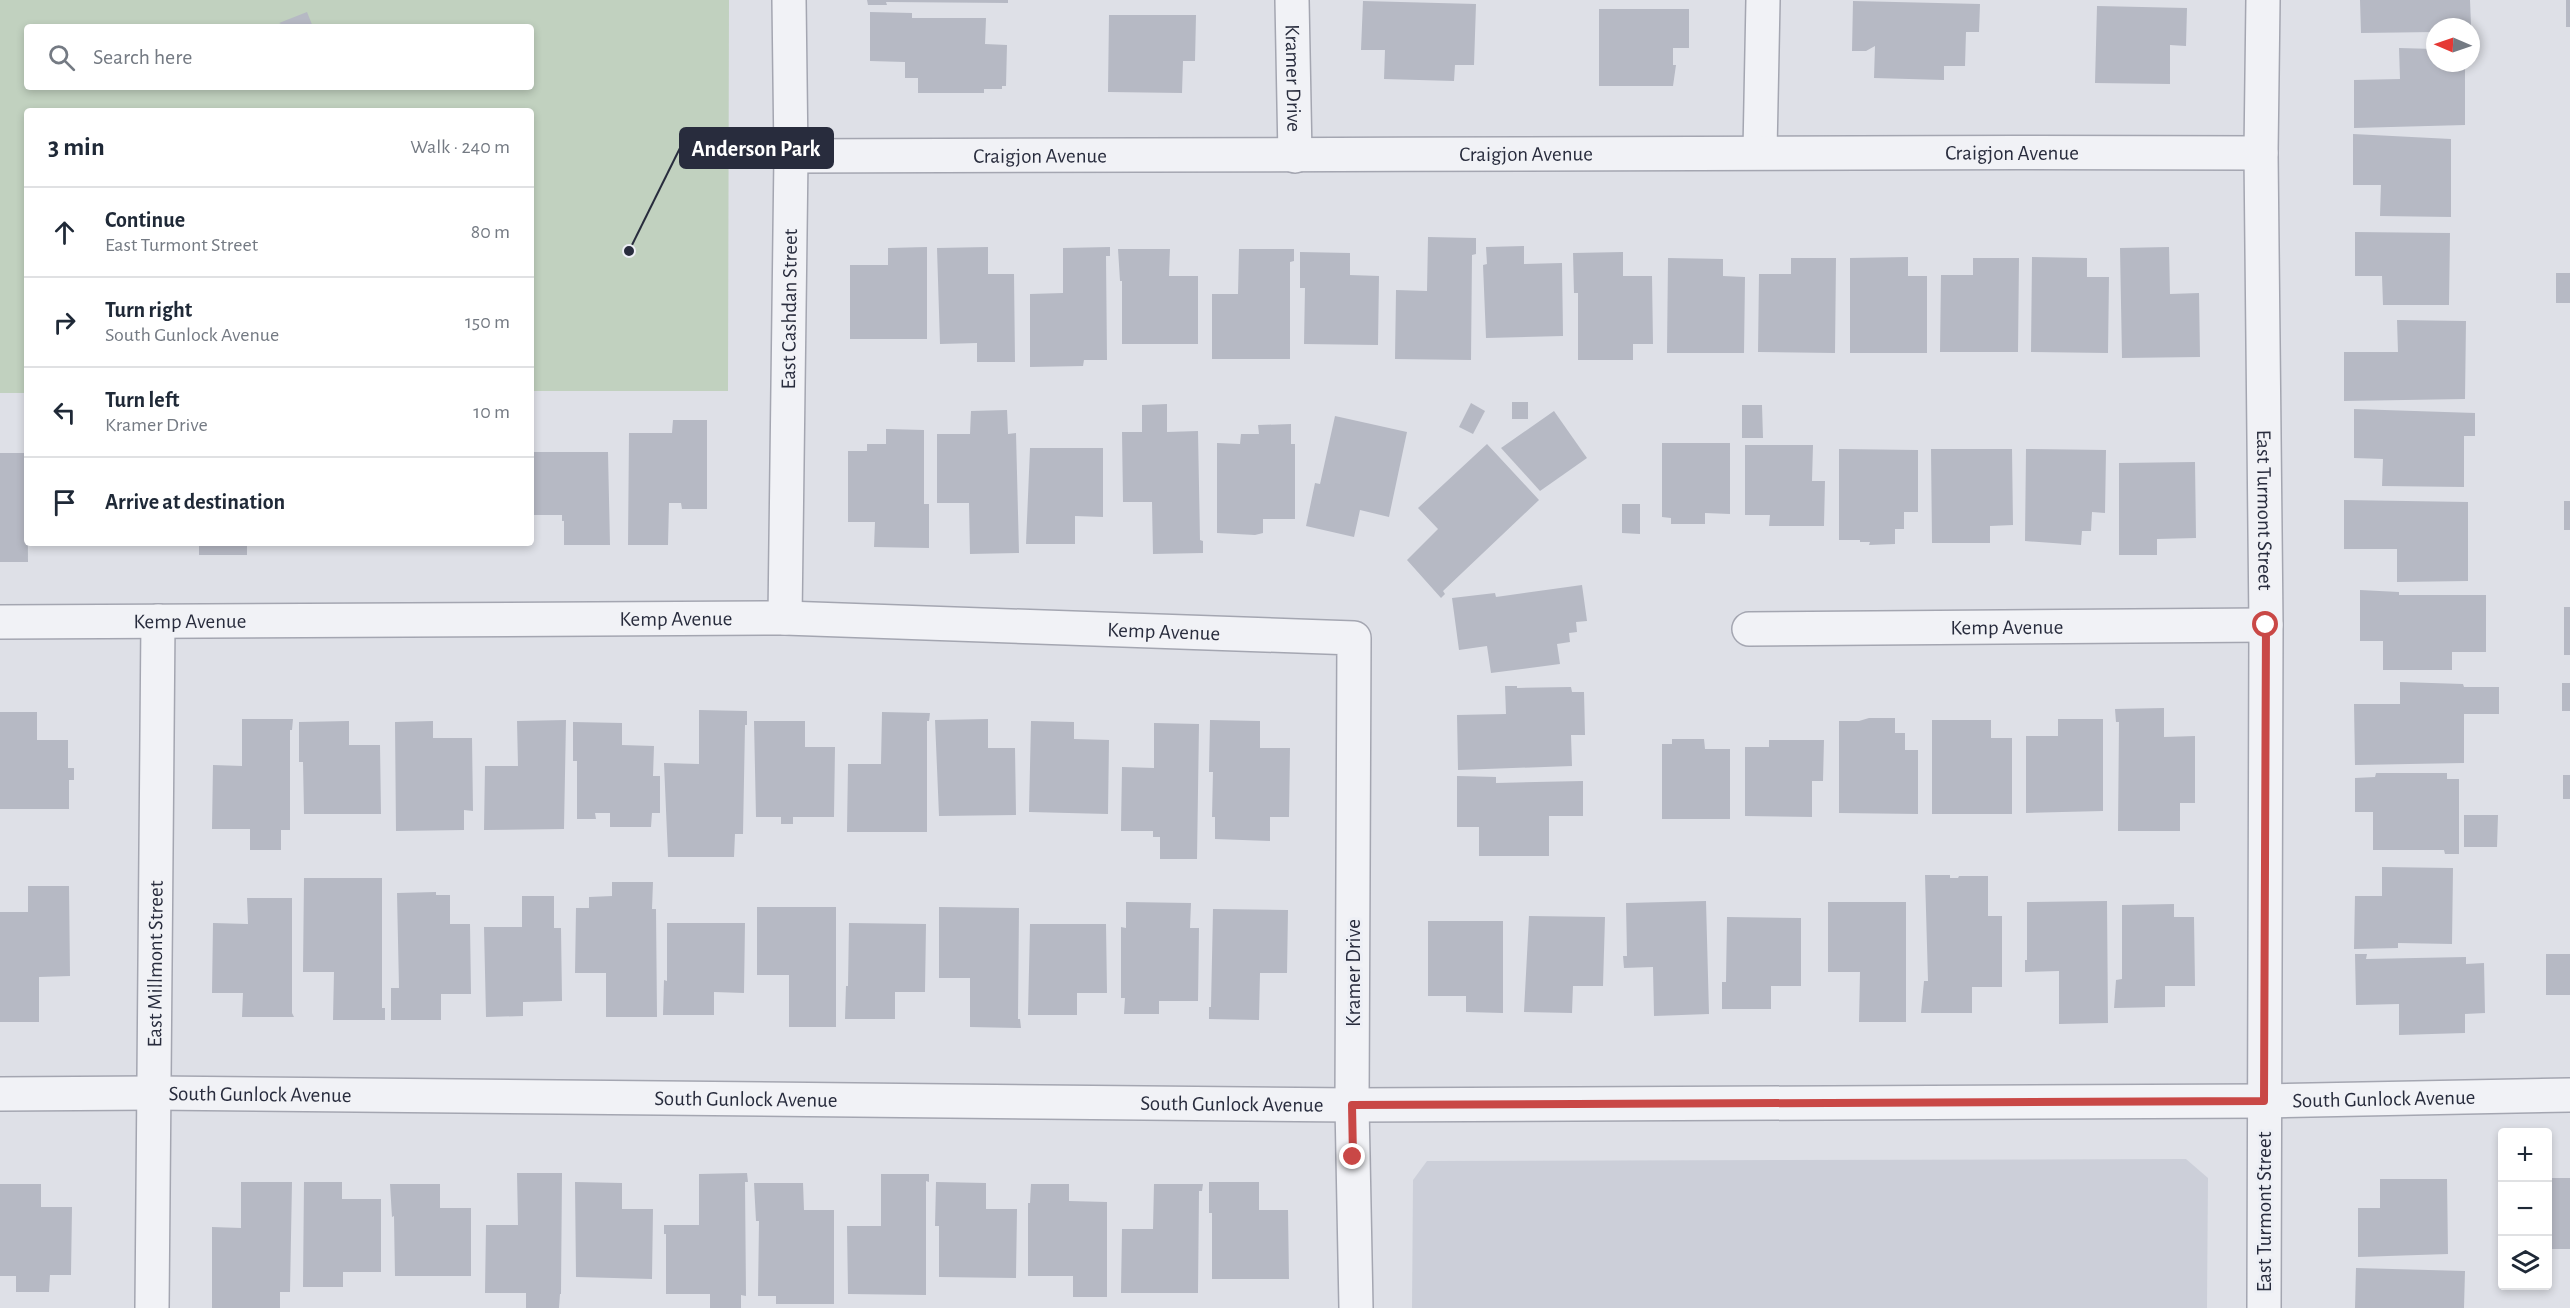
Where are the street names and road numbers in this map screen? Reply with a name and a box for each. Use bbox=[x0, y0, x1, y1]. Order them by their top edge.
street label: Kramer Drive bbox=[1282, 24, 1305, 132]
street label: Craigjon Avenue bbox=[1945, 142, 2079, 163]
street label: Craigjon Avenue bbox=[1459, 143, 1593, 165]
street label: Craigjon Avenue bbox=[973, 145, 1107, 166]
street label: East Cashdan Street bbox=[777, 228, 801, 390]
street label: East Turmont Street bbox=[2253, 429, 2276, 591]
street label: Kemp Avenue bbox=[619, 608, 733, 629]
street label: Kemp Avenue bbox=[133, 610, 247, 632]
street label: Kemp Avenue bbox=[1950, 616, 2064, 638]
street label: Kemp Avenue bbox=[1107, 619, 1221, 644]
street label: East Millmont Street bbox=[144, 880, 166, 1048]
street label: Kramer Drive bbox=[1343, 919, 1364, 1027]
street label: South Gunlock Avenue bbox=[168, 1083, 352, 1105]
street label: South Gunlock Avenue bbox=[2292, 1086, 2476, 1111]
street label: South Gunlock Avenue bbox=[654, 1088, 838, 1110]
street label: South Gunlock Avenue bbox=[1140, 1092, 1324, 1115]
street label: East Turmont Street bbox=[2254, 1131, 2275, 1292]

